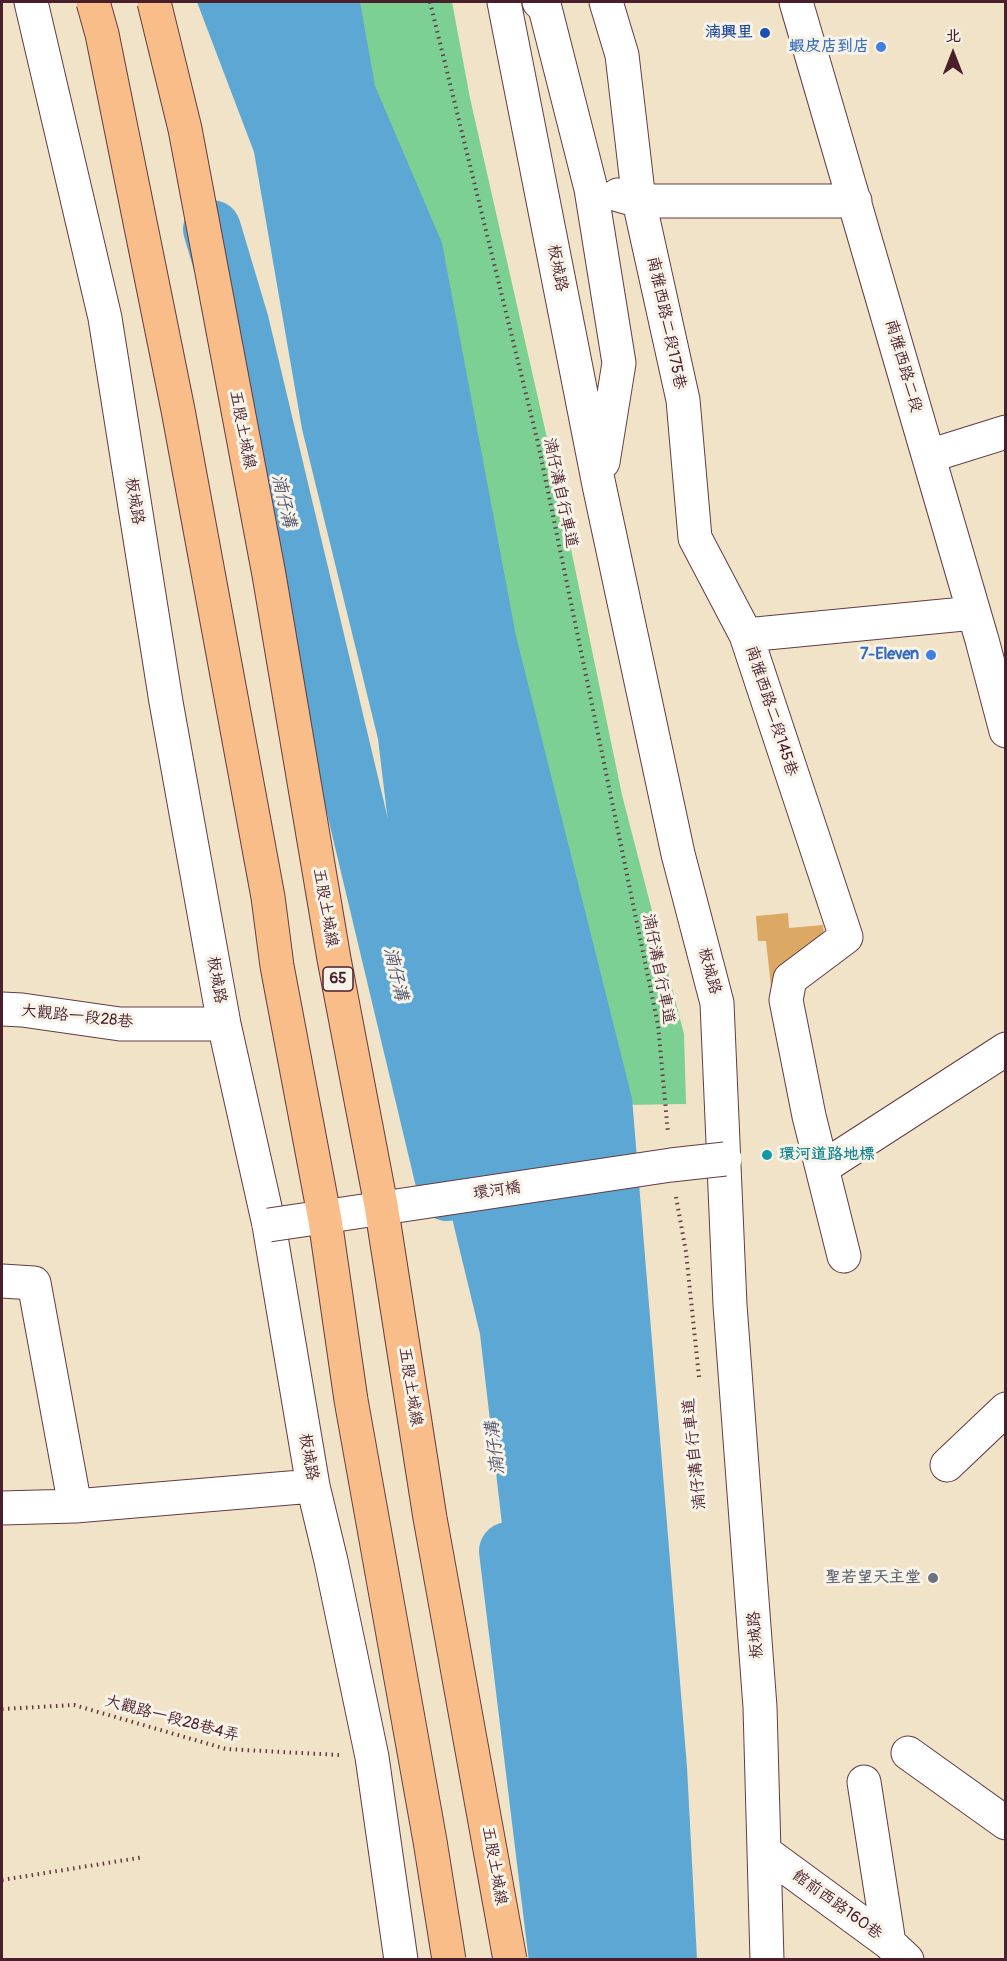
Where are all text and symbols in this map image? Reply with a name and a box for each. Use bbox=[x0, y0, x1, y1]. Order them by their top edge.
place label: 湳興里 bbox=[705, 23, 753, 43]
north arrow bbox=[923, 24, 983, 84]
marker: 湳興里 bbox=[758, 26, 772, 40]
text: 北 bbox=[945, 26, 961, 46]
place label: 蝦皮店到店 bbox=[789, 37, 869, 57]
marker: 蝦皮店到店 bbox=[874, 40, 888, 54]
street label: 板城路 bbox=[543, 243, 571, 293]
street label: 南雅西路二段175巷 bbox=[643, 255, 689, 391]
street label: 南雅西路二段 bbox=[881, 317, 925, 415]
street label: 五股土城線 bbox=[225, 389, 259, 471]
street label: 湳仔溝自行車道 bbox=[539, 436, 581, 550]
water label: 湳仔溝 bbox=[266, 472, 300, 530]
street label: 板城路 bbox=[121, 476, 147, 526]
street label: 南雅西路二段145巷 bbox=[741, 643, 801, 779]
place label: 7-Eleven bbox=[860, 645, 919, 665]
marker: 7-Eleven bbox=[924, 648, 938, 662]
street label: 五股土城線 bbox=[309, 867, 341, 949]
street label: 湳仔溝自行車道 bbox=[638, 912, 678, 1026]
water label: 湳仔溝 bbox=[378, 945, 412, 1003]
street label: 板城路 bbox=[694, 945, 724, 997]
street label: 板城路 bbox=[202, 955, 230, 1005]
road number: 65 bbox=[323, 967, 353, 991]
street label: 大觀路一段28巷 bbox=[20, 1002, 134, 1032]
place label: 環河道路地標 bbox=[779, 1145, 875, 1165]
marker: 環河道路地標 bbox=[760, 1148, 774, 1162]
street label: 環河橋 bbox=[472, 1178, 522, 1204]
street label: 五股土城線 bbox=[394, 1346, 426, 1428]
street label: 湳仔溝自行車道 bbox=[680, 1397, 710, 1511]
water label: 湳仔溝 bbox=[482, 1420, 510, 1476]
street label: 板城路 bbox=[294, 1432, 322, 1482]
place label: 聖若望天主堂 bbox=[825, 1568, 921, 1588]
marker: 聖若望天主堂 bbox=[926, 1571, 940, 1585]
street label: 板城路 bbox=[745, 1610, 767, 1660]
street label: 大觀路一段28巷4弄 bbox=[103, 1692, 241, 1746]
street label: 五股土城線 bbox=[478, 1825, 510, 1907]
street label: 館前西路160巷 bbox=[788, 1866, 886, 1944]

